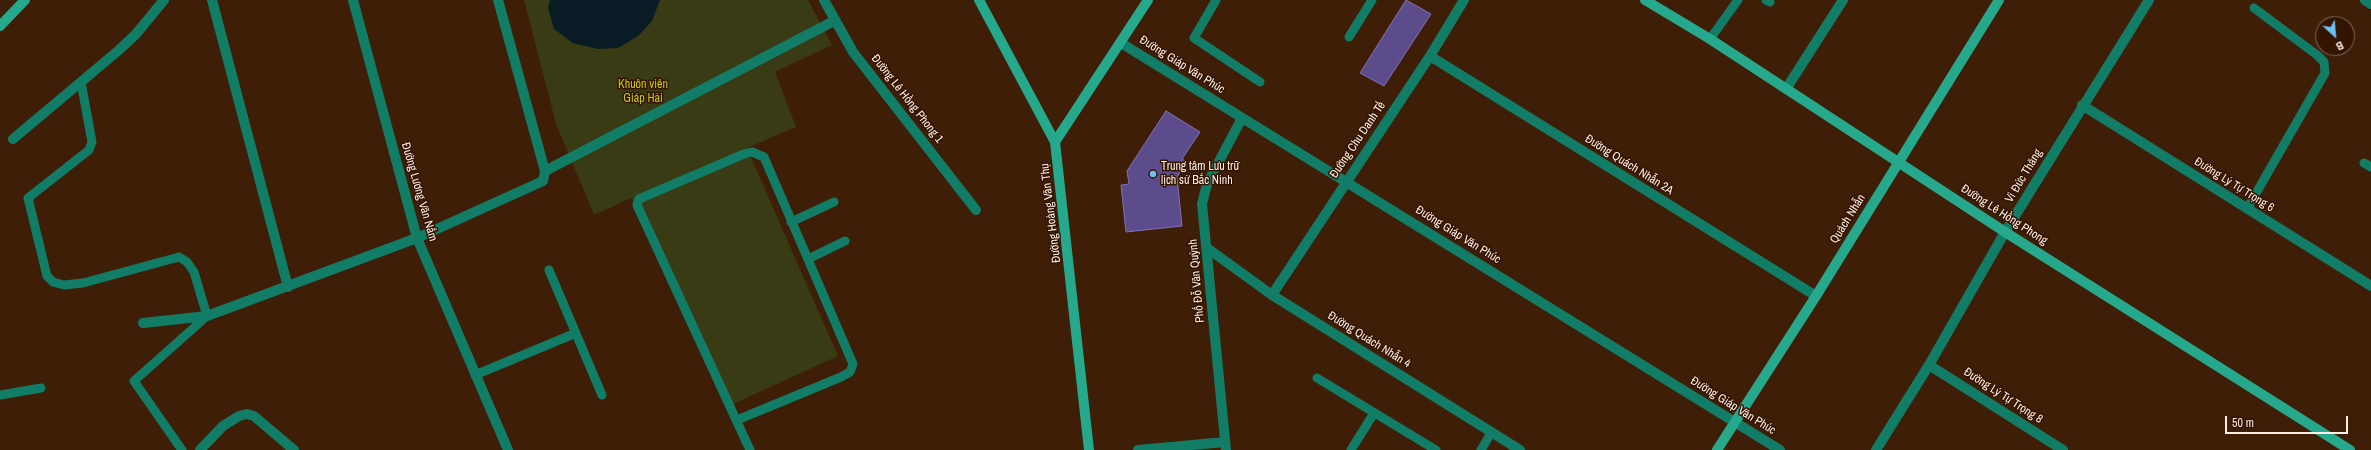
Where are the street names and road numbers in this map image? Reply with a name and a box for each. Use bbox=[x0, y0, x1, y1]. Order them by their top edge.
street label: Đường Giáp Văn Phúc bbox=[1137, 33, 1227, 97]
street label: Đường Lê Hồng Phong 1 bbox=[868, 52, 946, 146]
street label: Đường Chu Danh Tể bbox=[1327, 99, 1389, 181]
street label: Đường Quách Nhẫn 2A bbox=[1582, 132, 1676, 198]
street label: Đường Lương Văn Nắm bbox=[398, 141, 440, 243]
street label: Vi Đức Thăng bbox=[2002, 147, 2046, 205]
street label: Đường Lý Tự Trọng 6 bbox=[2191, 155, 2277, 215]
street label: Đường Hoàng Văn Thụ bbox=[1038, 163, 1064, 263]
street label: Đường Lê Hồng Phong bbox=[1958, 182, 2050, 248]
street label: Quách Nhẫn bbox=[1827, 192, 1869, 246]
street label: Đường Giáp Văn Phúc bbox=[1413, 203, 1503, 267]
street label: Phố Đỗ Văn Quỳnh bbox=[1186, 238, 1208, 324]
street label: Đường Quách Nhẫn 4 bbox=[1325, 309, 1413, 371]
street label: Đường Lý Tự Trọng 8 bbox=[1961, 365, 2045, 427]
street label: Đường Giáp Văn Phúc bbox=[1688, 374, 1778, 438]

